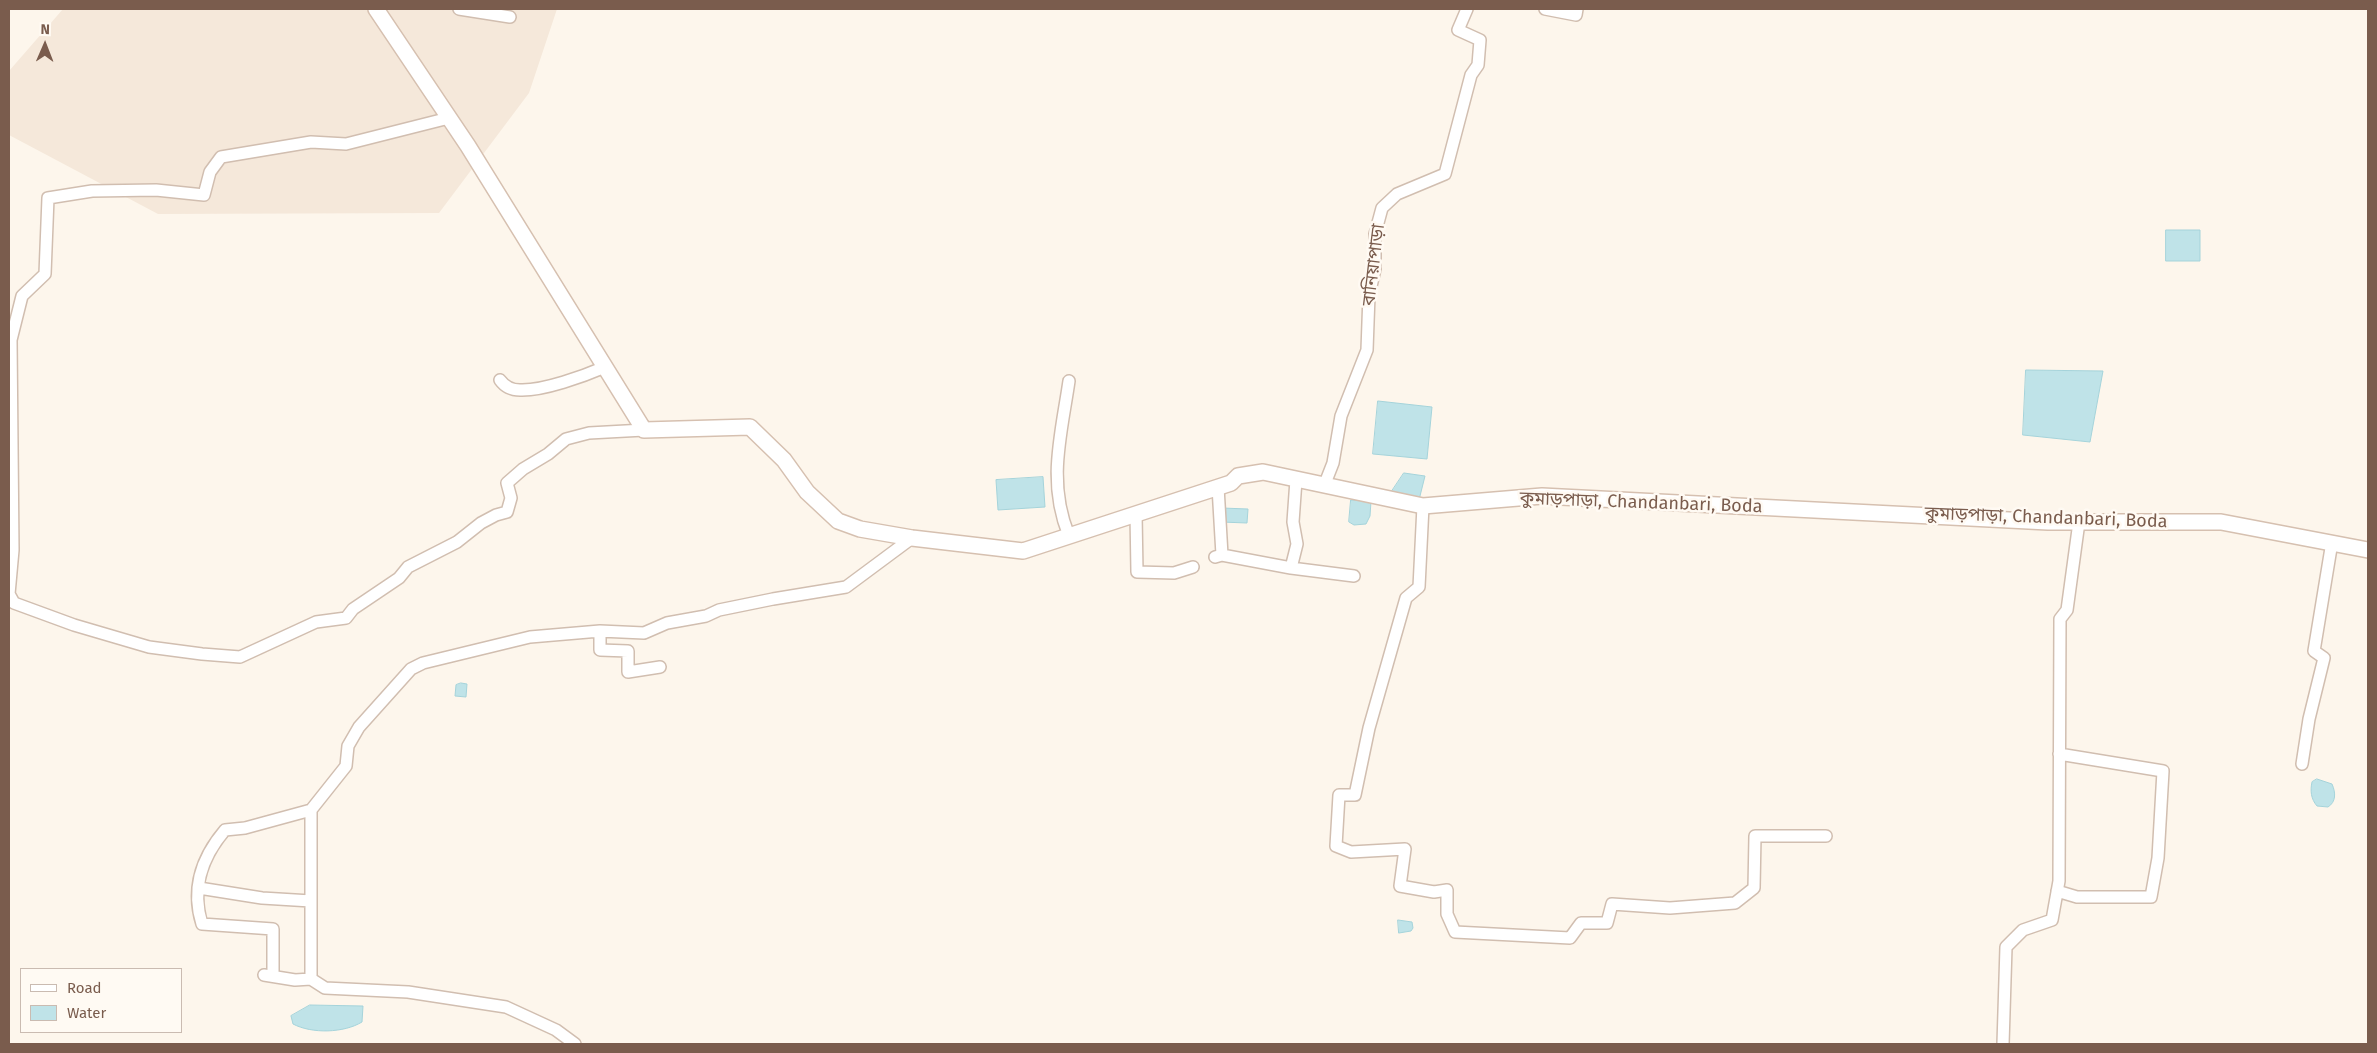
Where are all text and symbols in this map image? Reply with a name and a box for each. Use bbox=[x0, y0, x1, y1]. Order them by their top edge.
north arrow bbox=[20, 20, 70, 70]
text: N bbox=[40, 21, 50, 38]
street label: বানিয়াপাড়া bbox=[1358, 223, 1390, 307]
street label: কুমাড়পাড়া, Chandanbari, Boda bbox=[1519, 488, 1763, 518]
street label: কুমাড়পাড়া, Chandanbari, Boda bbox=[1924, 503, 2168, 533]
legend bbox=[20, 968, 182, 1033]
text: Road bbox=[67, 979, 102, 997]
text: Water bbox=[67, 1004, 106, 1022]

